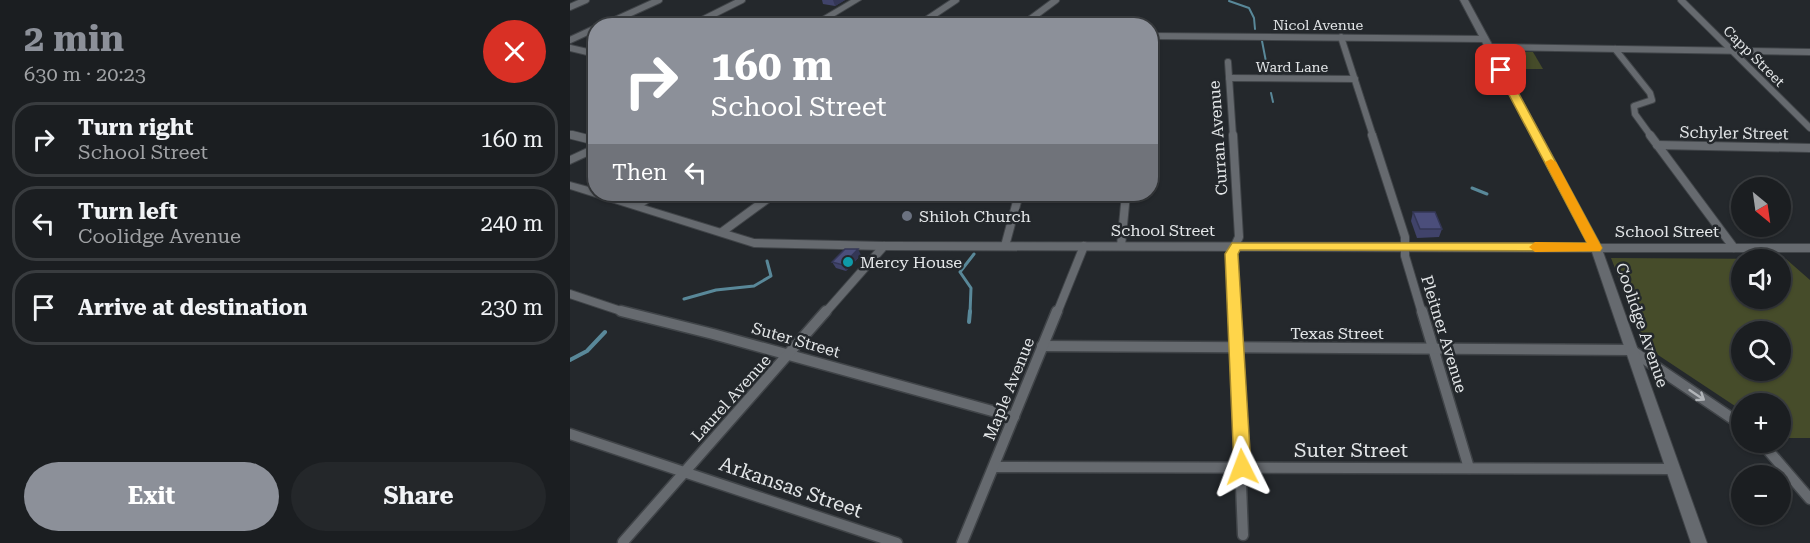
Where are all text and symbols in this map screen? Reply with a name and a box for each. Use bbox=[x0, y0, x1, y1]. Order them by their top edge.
street label: Nicol Avenue bbox=[1273, 17, 1363, 33]
text: 2 min bbox=[24, 18, 124, 60]
button: close bbox=[483, 20, 546, 83]
street label: Capp Street bbox=[1720, 22, 1788, 90]
text: 160 m bbox=[711, 41, 833, 90]
icon: right bbox=[612, 42, 690, 120]
pin bbox=[1475, 44, 1526, 95]
icon: arrive bbox=[1484, 53, 1517, 86]
street label: Ward Lane bbox=[1256, 59, 1329, 75]
text: 630 m · 20:23 bbox=[24, 62, 146, 86]
street label: Curran Avenue bbox=[1204, 80, 1231, 196]
text: School Street bbox=[711, 91, 887, 123]
text: Turn right bbox=[78, 115, 193, 140]
icon: right bbox=[27, 123, 60, 156]
street label: Schyler Street bbox=[1679, 123, 1789, 143]
text: 160 m bbox=[480, 127, 543, 152]
text: School Street bbox=[78, 140, 208, 164]
icon: left bbox=[679, 156, 712, 189]
text: Then bbox=[612, 160, 667, 185]
north arrow bbox=[1731, 177, 1791, 237]
map controls bbox=[1731, 177, 1791, 525]
text: Turn left bbox=[78, 199, 178, 224]
icon: left bbox=[27, 207, 60, 240]
place label: Shiloh Church bbox=[919, 207, 1031, 226]
marker: Shiloh Church bbox=[900, 209, 914, 223]
text: 240 m bbox=[480, 211, 543, 236]
street label: School Street bbox=[1111, 221, 1215, 240]
street label: School Street bbox=[1615, 222, 1719, 241]
text: Coolidge Avenue bbox=[78, 224, 241, 248]
button: sound bbox=[1731, 249, 1791, 309]
place label: Mercy House bbox=[860, 253, 962, 272]
marker: Mercy House bbox=[841, 255, 855, 269]
street label: Coolidge Avenue bbox=[1612, 260, 1672, 390]
street label: Pleitner Avenue bbox=[1417, 273, 1471, 395]
icon: arrive bbox=[27, 291, 60, 324]
text: Arrive at destination bbox=[78, 295, 307, 320]
text: 230 m bbox=[480, 295, 543, 320]
street label: Suter Street bbox=[750, 318, 842, 362]
button: search bbox=[1731, 321, 1791, 381]
street label: Texas Street bbox=[1290, 324, 1384, 343]
street label: Maple Avenue bbox=[980, 335, 1038, 443]
street label: Laurel Avenue bbox=[687, 351, 775, 445]
one-way arrow bbox=[1688, 389, 1705, 401]
button: + bbox=[1731, 393, 1791, 453]
position arrow bbox=[1210, 435, 1274, 499]
street label: Suter Street bbox=[1294, 438, 1408, 462]
street label: Arkansas Street bbox=[716, 451, 866, 523]
button: Exit bbox=[24, 462, 279, 531]
button: Share bbox=[291, 462, 546, 531]
button: − bbox=[1731, 465, 1791, 525]

